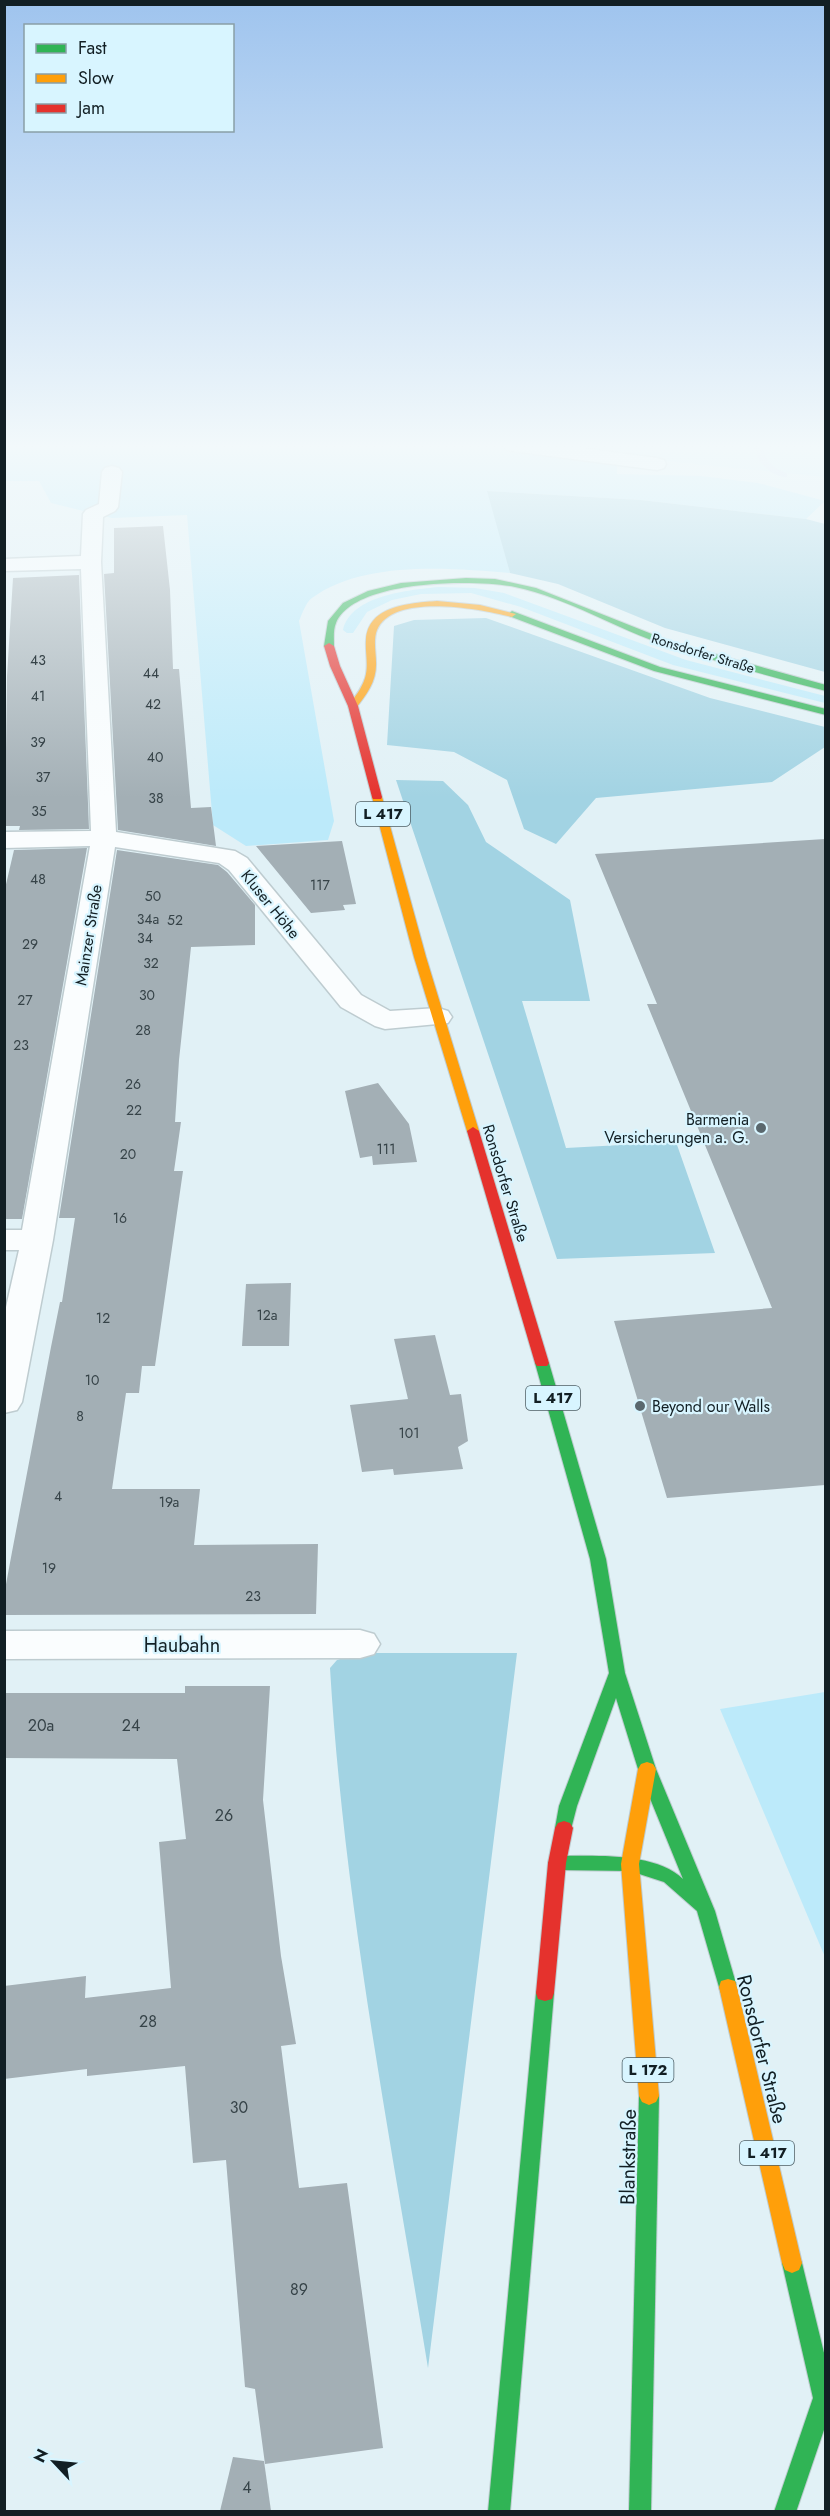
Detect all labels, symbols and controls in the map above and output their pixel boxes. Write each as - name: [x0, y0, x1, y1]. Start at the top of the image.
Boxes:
- legend: [24, 24, 234, 132]
- text: Fast: [78, 35, 107, 61]
- text: Slow: [78, 65, 115, 91]
- text: Jam: [76, 95, 105, 121]
- street label: Ronsdorfer Straße: [649, 628, 757, 678]
- house number: 43: [30, 650, 46, 670]
- house number: 44: [143, 663, 159, 683]
- house number: 41: [31, 686, 45, 706]
- house number: 42: [145, 694, 161, 714]
- house number: 39: [30, 732, 46, 752]
- house number: 40: [147, 747, 163, 767]
- house number: 37: [36, 767, 51, 787]
- house number: 38: [148, 788, 164, 808]
- house number: 35: [31, 801, 47, 821]
- road number: L 417: [356, 802, 410, 826]
- street label: Kluser Höhe: [236, 865, 306, 944]
- house number: 48: [30, 869, 46, 889]
- house number: 117: [310, 875, 331, 895]
- street label: Mainzer Straße: [69, 883, 108, 987]
- house number: 50: [145, 886, 161, 906]
- house number: 34a: [137, 909, 159, 929]
- house number: 52: [167, 910, 183, 930]
- house number: 34: [137, 928, 153, 948]
- house number: 29: [22, 934, 38, 954]
- house number: 32: [143, 953, 159, 973]
- house number: 30: [139, 985, 155, 1005]
- house number: 27: [17, 990, 33, 1010]
- house number: 28: [135, 1020, 151, 1040]
- house number: 23: [13, 1035, 29, 1055]
- house number: 26: [125, 1074, 141, 1094]
- house number: 22: [126, 1100, 142, 1120]
- place label: Barmenia Versicherungen a. G.: [604, 1108, 749, 1149]
- street label: Ronsdorfer Straße: [477, 1121, 534, 1245]
- marker: Barmenia Versicherungen a. G.: [754, 1121, 768, 1135]
- house number: 111: [377, 1139, 395, 1159]
- house number: 20: [120, 1144, 136, 1164]
- house number: 16: [113, 1208, 127, 1228]
- house number: 12a: [257, 1305, 278, 1325]
- house number: 12: [96, 1308, 110, 1328]
- house number: 10: [85, 1370, 99, 1390]
- road number: L 417: [526, 1386, 580, 1410]
- place label: Beyond our Walls: [652, 1395, 770, 1418]
- marker: Beyond our Walls: [633, 1399, 647, 1413]
- house number: 8: [76, 1406, 84, 1426]
- house number: 101: [399, 1423, 420, 1443]
- house number: 4: [54, 1486, 62, 1506]
- house number: 19a: [159, 1492, 179, 1512]
- house number: 19: [42, 1558, 56, 1578]
- house number: 23: [245, 1586, 261, 1606]
- street label: Haubahn: [144, 1631, 220, 1660]
- house number: 20a: [28, 1714, 54, 1737]
- house number: 24: [122, 1714, 140, 1737]
- house number: 26: [215, 1804, 233, 1827]
- street label: Ronsdorfer Straße: [729, 1972, 794, 2127]
- house number: 28: [139, 2010, 157, 2033]
- road number: L 172: [622, 2058, 674, 2082]
- house number: 30: [230, 2096, 248, 2119]
- street label: Blankstraße: [613, 2109, 644, 2205]
- road number: L 417: [740, 2141, 794, 2165]
- house number: 89: [290, 2278, 308, 2301]
- north arrow: [24, 2432, 84, 2492]
- text: N: [28, 2445, 54, 2466]
- house number: 4: [242, 2476, 252, 2499]

